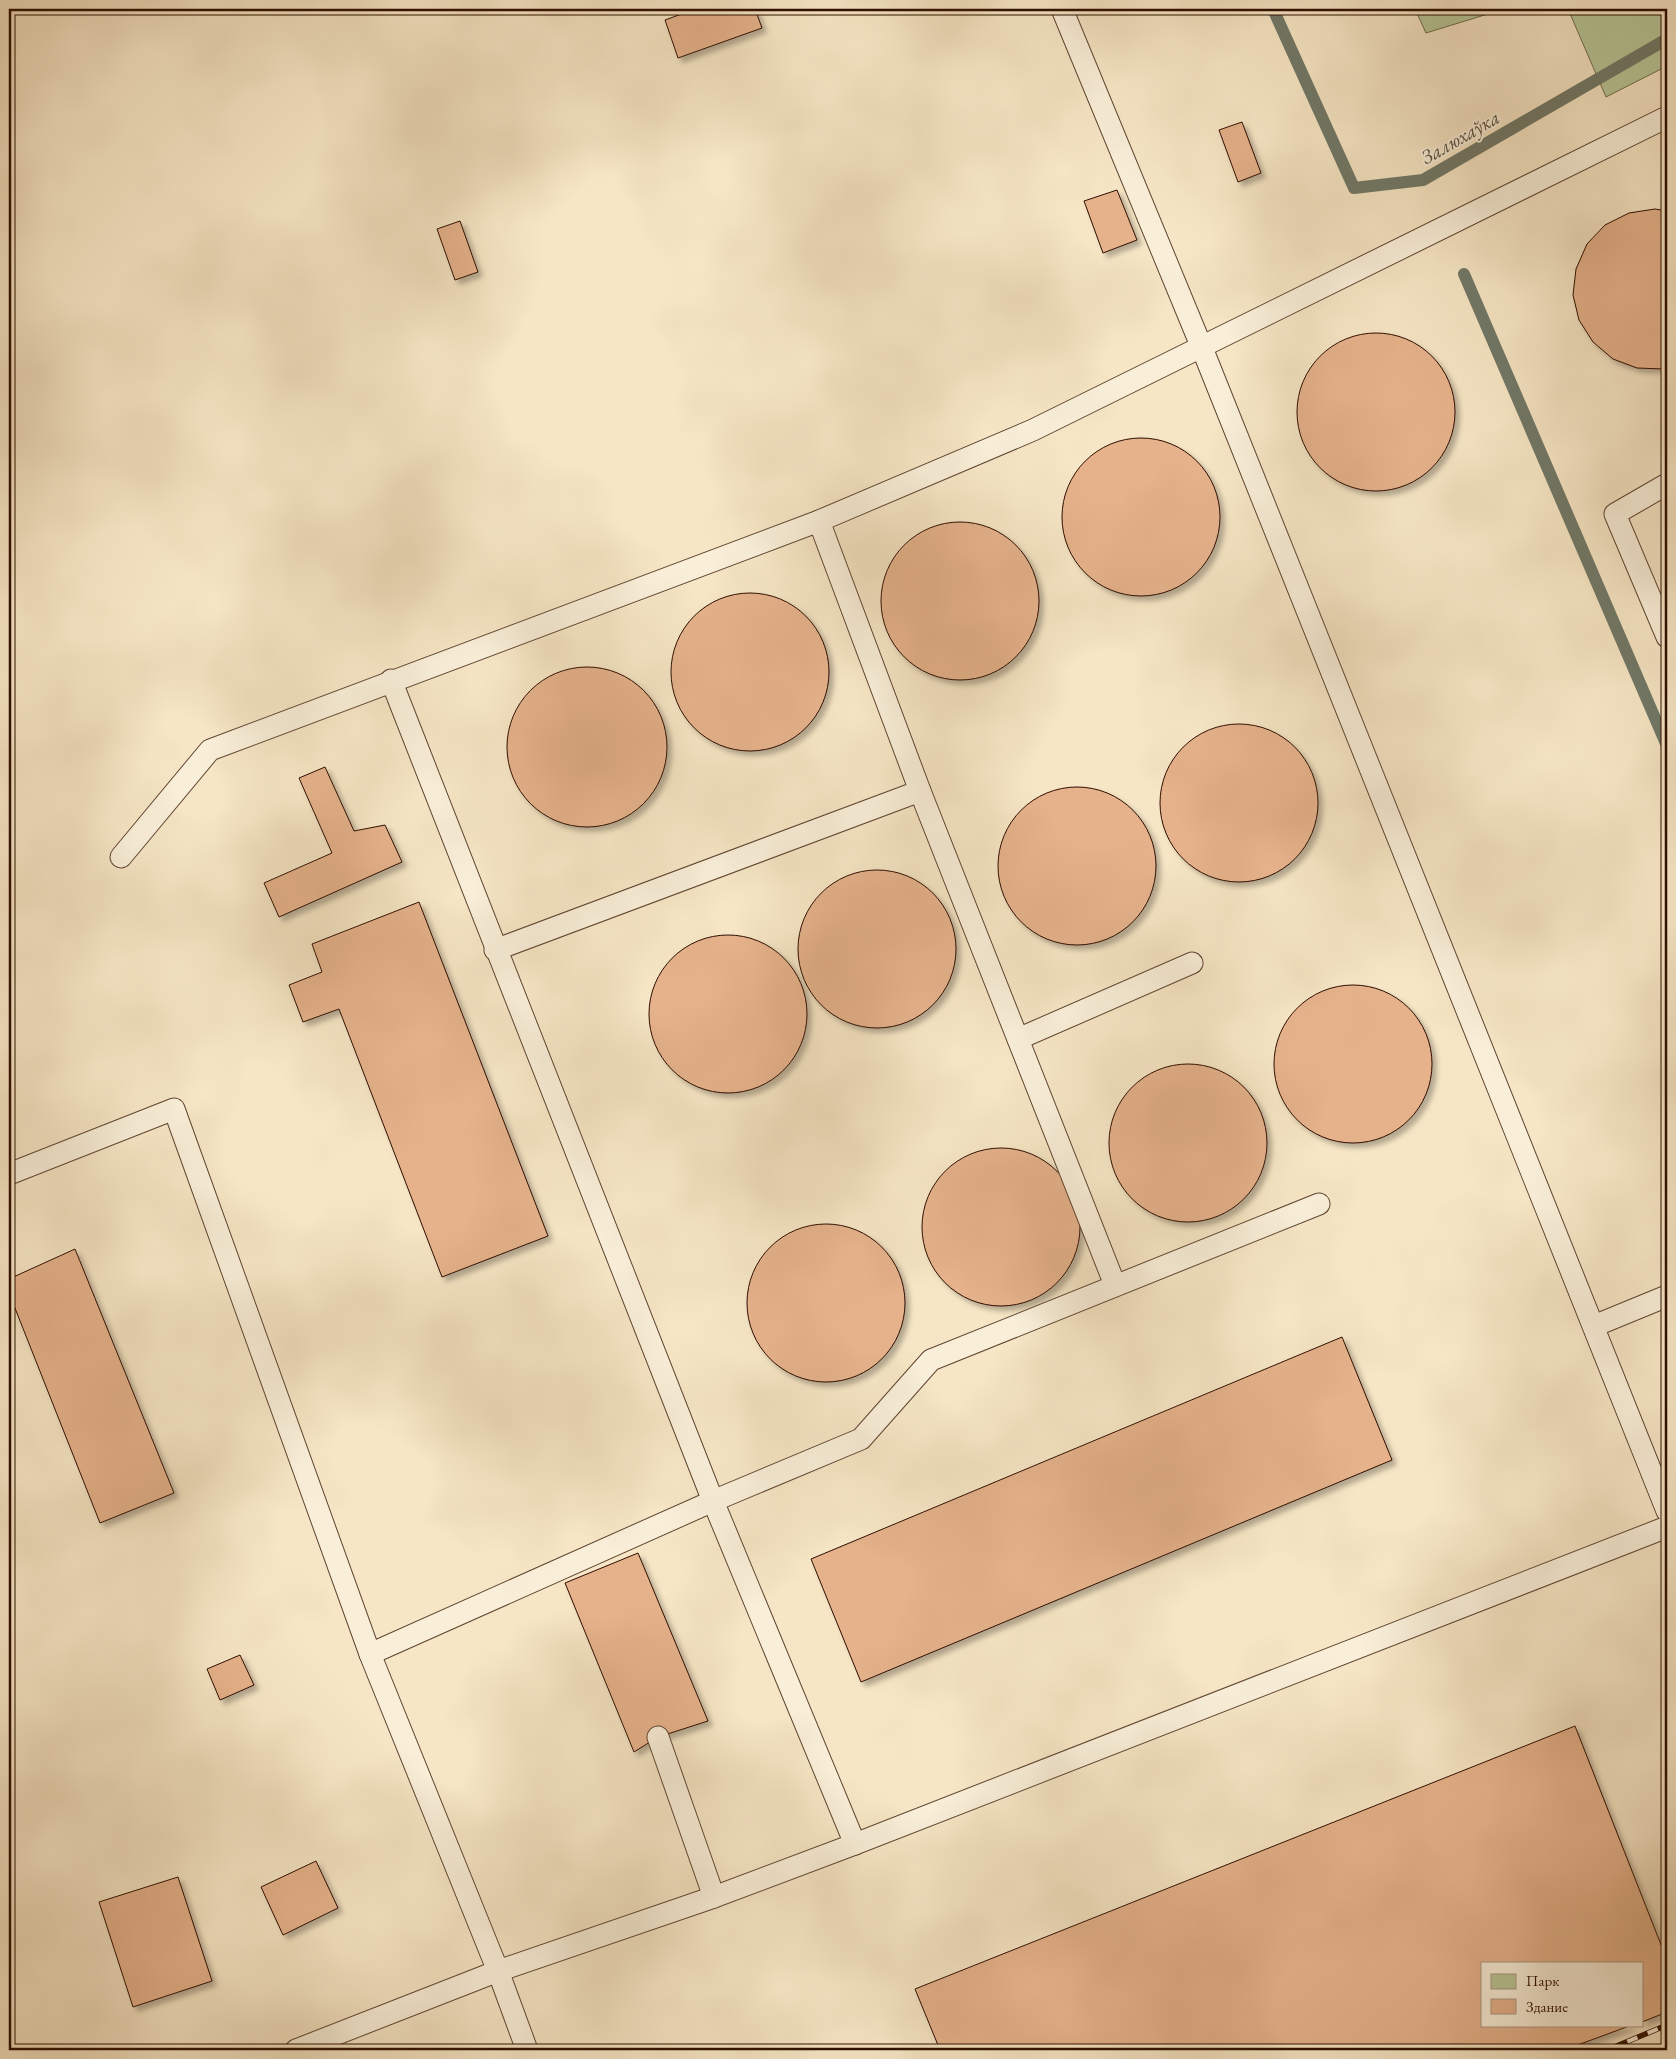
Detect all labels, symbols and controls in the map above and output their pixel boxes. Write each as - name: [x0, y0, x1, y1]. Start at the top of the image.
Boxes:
- water label: Залюхаўка: [1416, 104, 1504, 170]
- legend: [1481, 1962, 1644, 2026]
- text: Парк: [1526, 1971, 1559, 1990]
- text: Здание: [1526, 1997, 1568, 2016]

